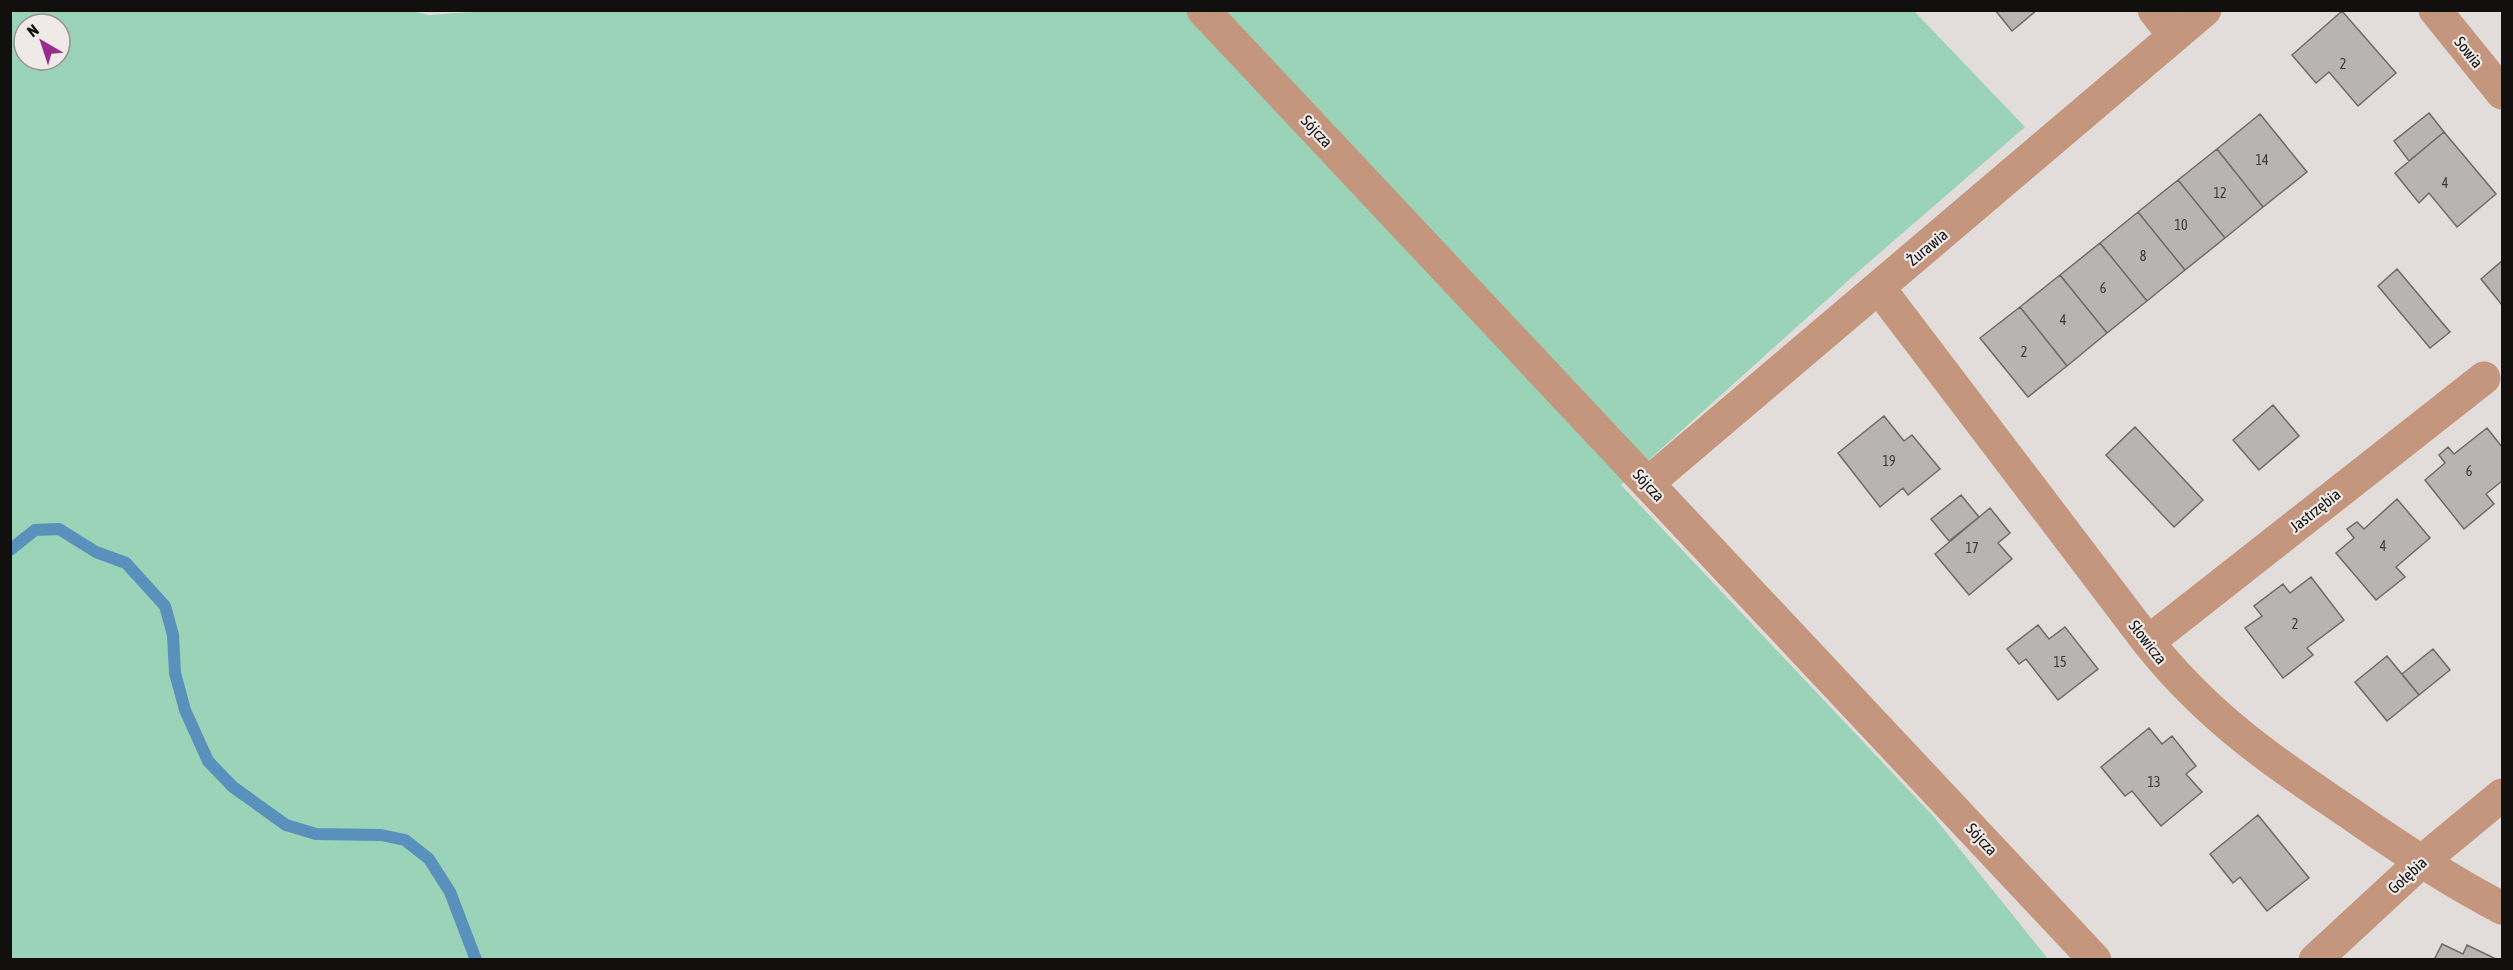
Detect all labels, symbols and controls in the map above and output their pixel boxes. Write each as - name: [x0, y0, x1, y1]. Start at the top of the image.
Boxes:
- north arrow: [12, 12, 72, 72]
- text: N: [23, 20, 42, 40]
- street label: Sowia: [2451, 33, 2487, 71]
- house number: 2: [2340, 56, 2346, 72]
- street label: Sójcza: [1297, 111, 1336, 151]
- house number: 14: [2255, 152, 2269, 168]
- house number: 4: [2442, 175, 2449, 191]
- house number: 12: [2213, 185, 2227, 201]
- house number: 10: [2174, 217, 2188, 233]
- street label: Żurawia: [1903, 225, 1951, 269]
- house number: 8: [2140, 248, 2147, 264]
- house number: 6: [2100, 280, 2107, 296]
- house number: 4: [2060, 312, 2067, 328]
- house number: 2: [2021, 344, 2027, 360]
- house number: 19: [1882, 453, 1896, 469]
- house number: 6: [2466, 463, 2473, 479]
- street label: Sójcza: [1629, 465, 1668, 505]
- street label: Jastrzębia: [2286, 485, 2344, 536]
- house number: 4: [2380, 538, 2387, 554]
- house number: 17: [1965, 540, 1979, 556]
- house number: 2: [2292, 616, 2298, 632]
- street label: Słowicza: [2125, 617, 2171, 667]
- house number: 15: [2053, 654, 2067, 670]
- house number: 13: [2147, 774, 2161, 790]
- street label: Sójcza: [1962, 819, 2001, 859]
- street label: Gołębia: [2384, 853, 2431, 898]

